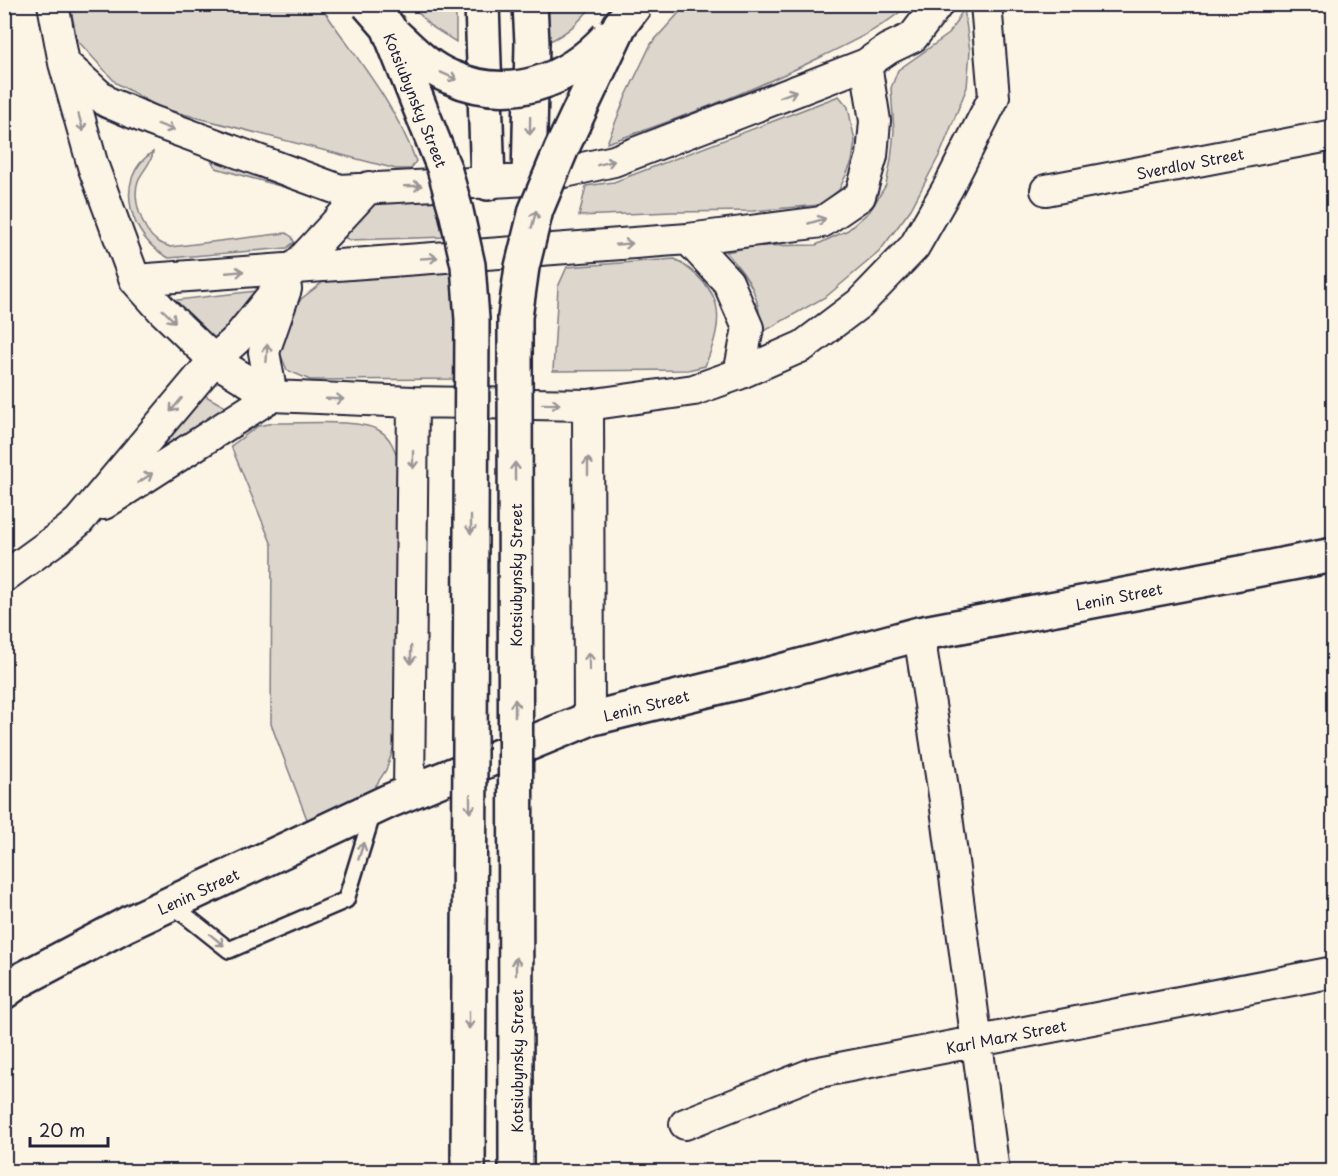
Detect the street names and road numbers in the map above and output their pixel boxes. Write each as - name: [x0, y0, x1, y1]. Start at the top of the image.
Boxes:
- street label: Kotsiubynsky Street: [378, 29, 454, 171]
- street label: Sverdlov Street: [1134, 141, 1246, 185]
- street label: Kotsiubynsky Street: [504, 503, 527, 647]
- street label: Lenin Street: [1074, 576, 1164, 616]
- street label: Lenin Street: [601, 683, 691, 727]
- street label: Lenin Street: [153, 862, 243, 920]
- street label: Kotsiubynsky Street: [505, 989, 528, 1133]
- street label: Karl Marx Street: [944, 1013, 1068, 1059]

